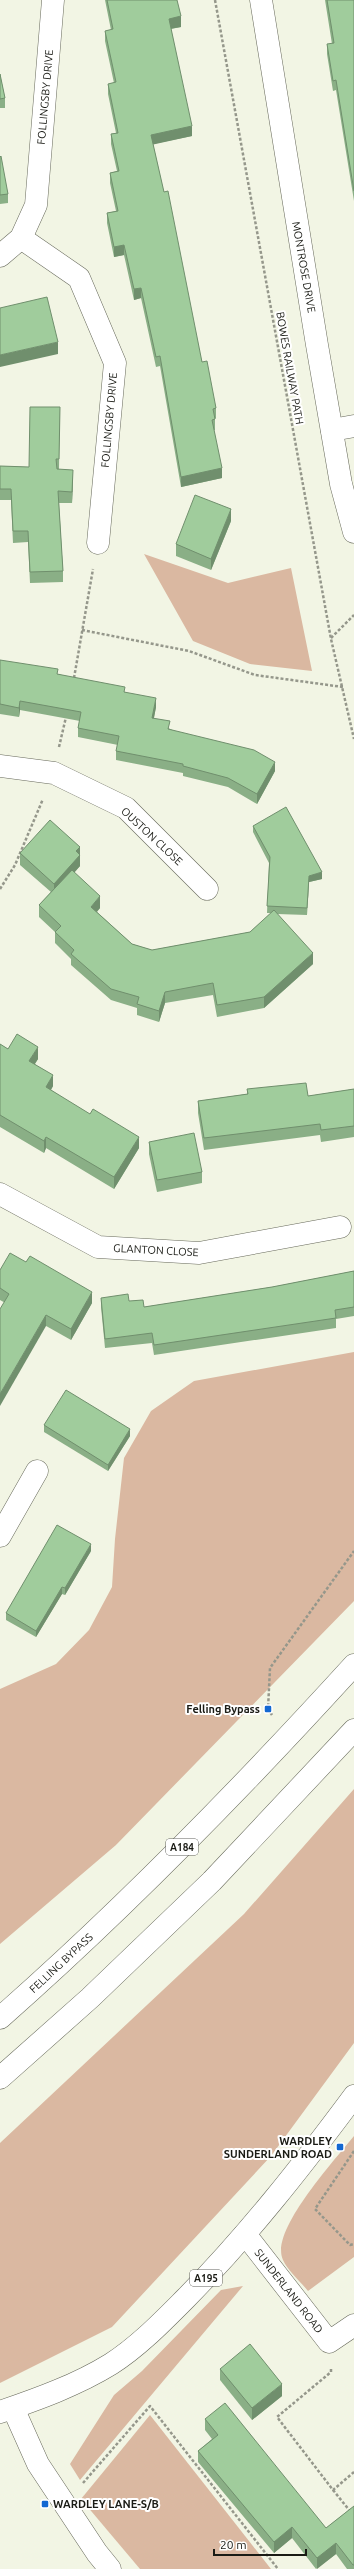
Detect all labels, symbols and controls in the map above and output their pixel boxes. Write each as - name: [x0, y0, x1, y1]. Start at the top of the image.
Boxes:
- street label: FOLLINGSBY DRIVE: [35, 49, 55, 145]
- street label: MONTROSE DRIVE: [290, 220, 318, 314]
- street label: BOWES RAILWAY PATH: [274, 311, 306, 425]
- street label: FOLLINGSBY DRIVE: [99, 372, 119, 468]
- street label: OUSTON CLOSE: [119, 805, 185, 867]
- street label: GLANTON CLOSE: [113, 1242, 199, 1258]
- place label: Felling Bypass: [186, 1703, 260, 1715]
- marker: Felling Bypass: [263, 1704, 273, 1714]
- road number: A184: [166, 1839, 198, 1855]
- street label: FELLING BYPASS: [27, 1931, 95, 1995]
- place label: WARDLEY SUNDERLAND ROAD: [224, 2135, 332, 2160]
- marker: WARDLEY SUNDERLAND ROAD: [335, 2142, 345, 2152]
- street label: SUNDERLAND ROAD: [252, 2247, 326, 2336]
- road number: A195: [190, 2270, 222, 2286]
- place label: WARDLEY LANE-S/B: [53, 2498, 159, 2510]
- marker: WARDLEY LANE-S/B: [40, 2499, 50, 2509]
- scale bar: [214, 2531, 306, 2557]
- text: 20 m: [220, 2538, 247, 2551]

